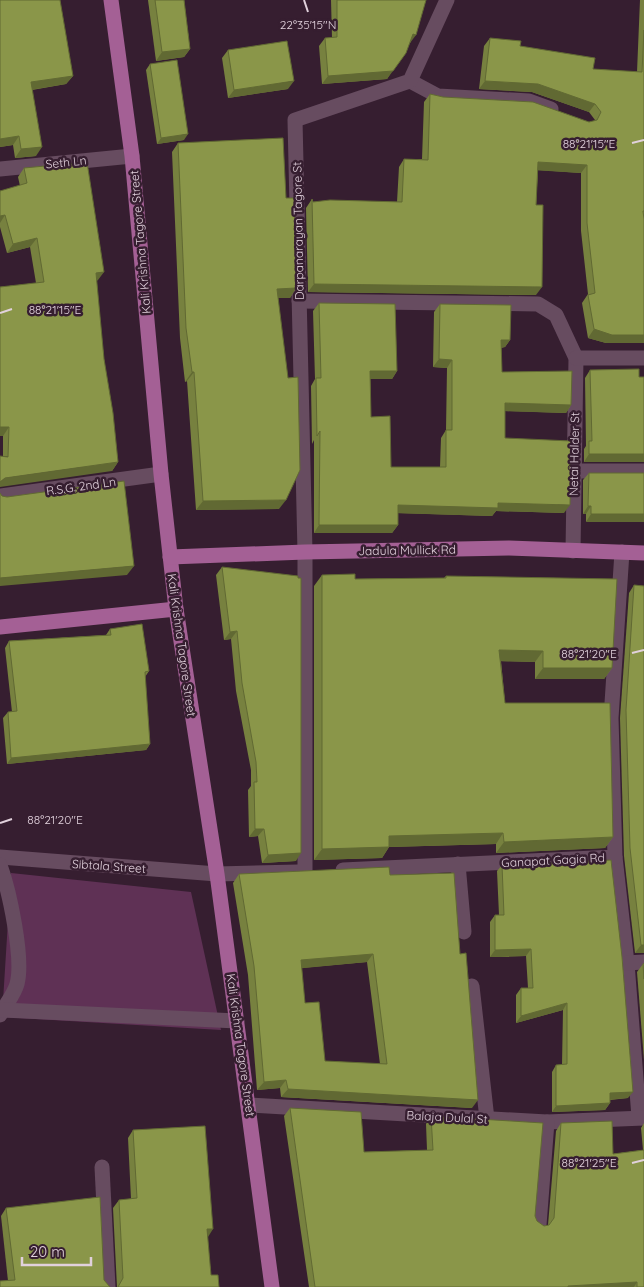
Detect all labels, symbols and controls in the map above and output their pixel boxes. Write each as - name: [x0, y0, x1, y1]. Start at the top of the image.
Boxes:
- text: 22°35'15"N: [280, 17, 336, 32]
- text: 88°21'15"E: [563, 136, 616, 151]
- street label: Seth Ln: [45, 152, 87, 172]
- street label: Darpanarayan Tagore St: [289, 162, 307, 300]
- street label: Kali Krishna Tagore Street: [126, 170, 154, 314]
- text: 88°21'15"E: [29, 302, 82, 317]
- street label: Netai Halder St: [566, 412, 582, 496]
- street label: R.S.G. 2nd Ln: [45, 474, 117, 498]
- street label: Jadula Mullick Rd: [358, 542, 456, 558]
- street label: Kali Krishna Tagore Street: [165, 573, 199, 717]
- text: 88°21'20"E: [561, 646, 617, 661]
- text: 88°21'20"E: [27, 812, 83, 827]
- street label: Ganapat Gagia Rd: [501, 850, 605, 870]
- street label: Sibtala Street: [72, 856, 146, 876]
- street label: Kali Krishna Tagore Street: [224, 973, 258, 1117]
- street label: Balaja Dulal St: [406, 1107, 488, 1127]
- text: 88°21'25"E: [562, 1155, 617, 1170]
- scale bar: [22, 1234, 91, 1266]
- text: 20 m: [30, 1242, 65, 1261]

